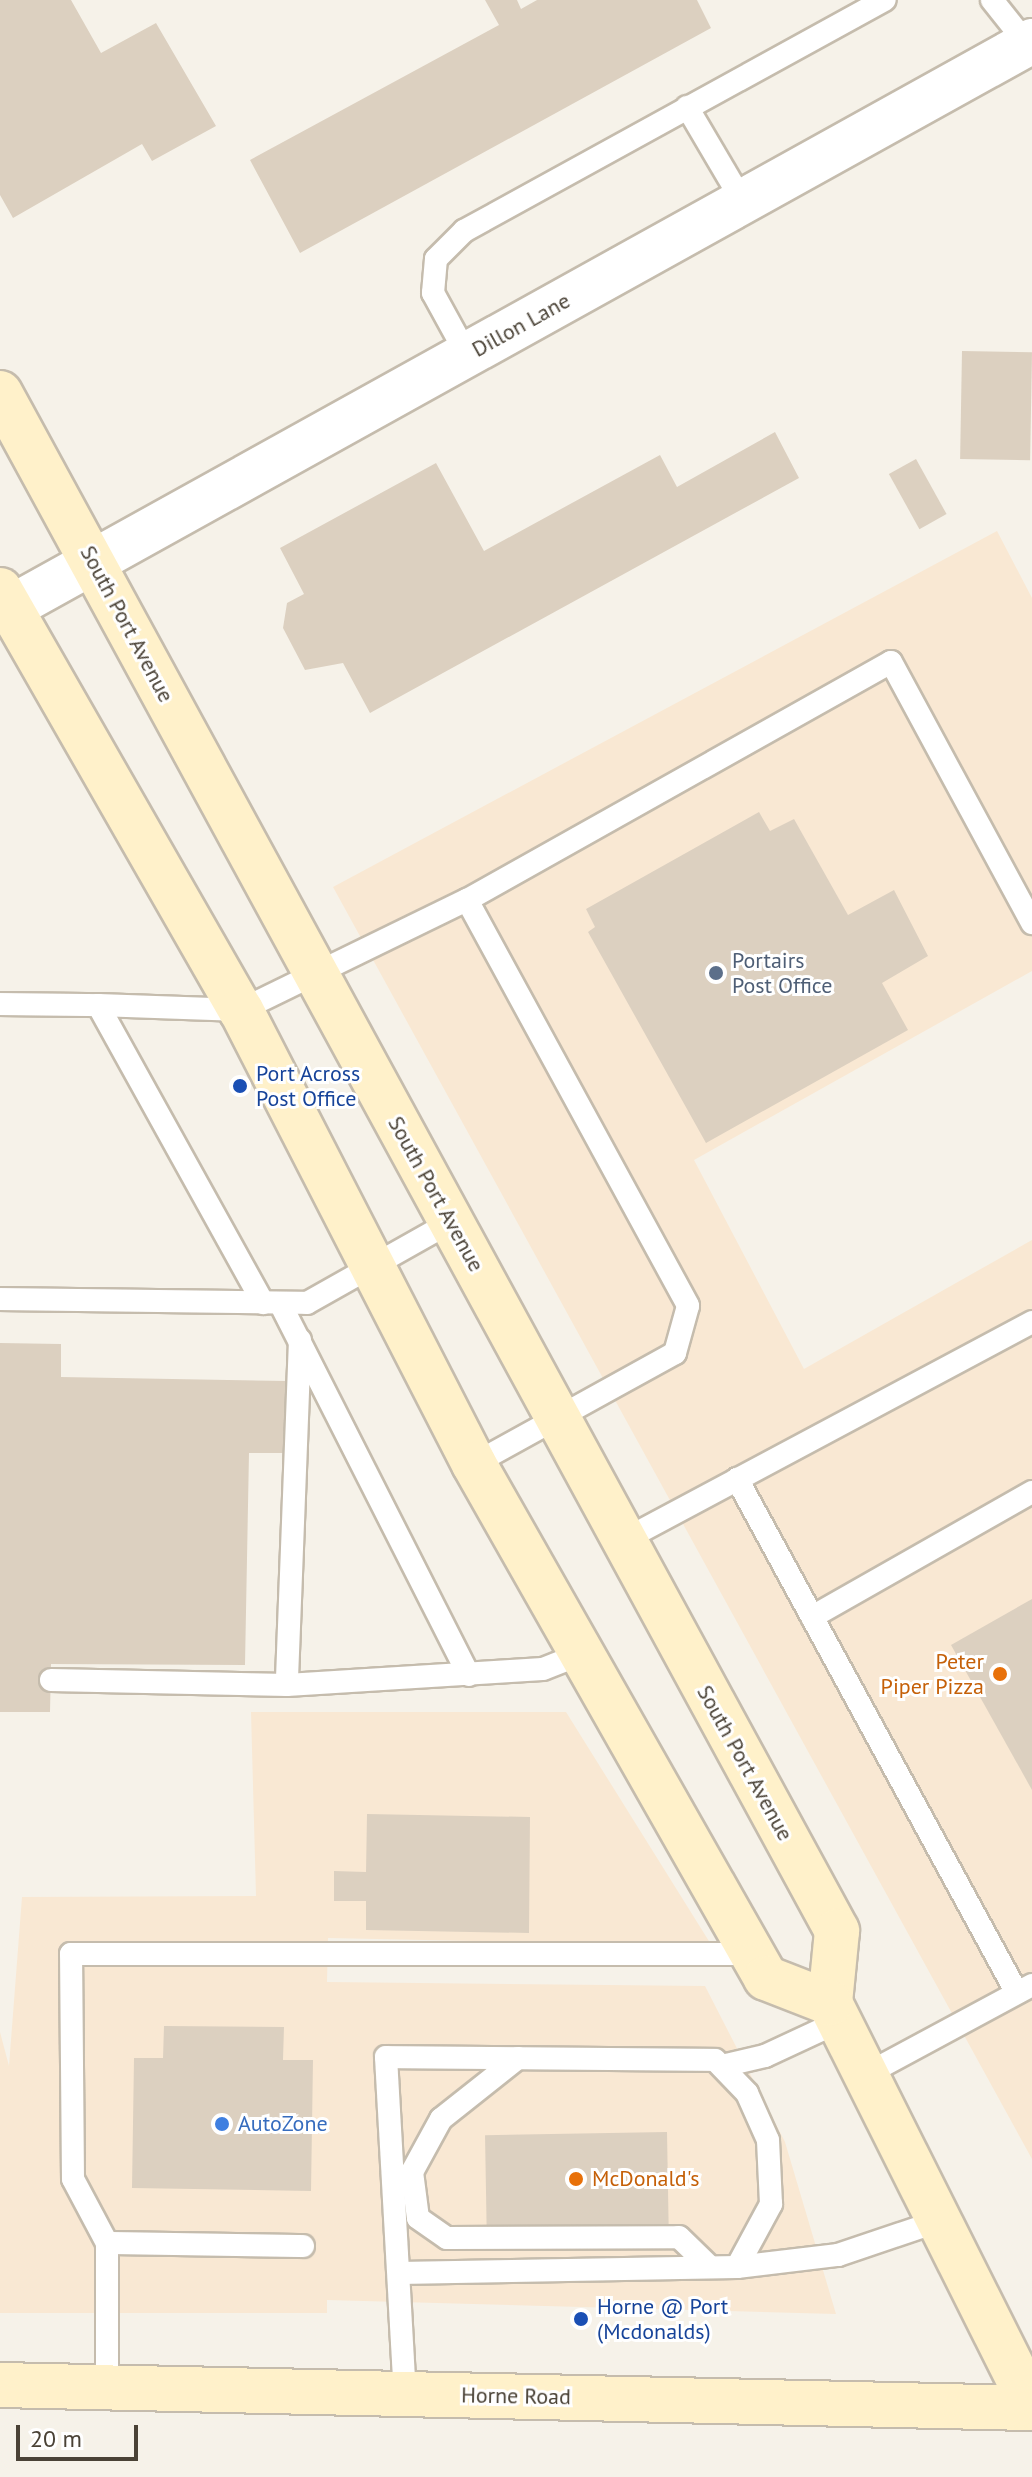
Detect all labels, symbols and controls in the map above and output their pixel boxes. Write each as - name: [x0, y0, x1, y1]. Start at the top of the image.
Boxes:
- street label: Dillon Lane: [467, 287, 575, 363]
- street label: South Port Avenue: [74, 541, 180, 707]
- place label: Portairs Post Office: [732, 947, 832, 998]
- marker: Portairs Post Office: [707, 964, 725, 982]
- place label: Port Across Post Office: [256, 1060, 361, 1112]
- marker: Port Across Post Office: [231, 1077, 249, 1095]
- street label: South Port Avenue: [382, 1111, 490, 1277]
- place label: Peter Piper Pizza: [881, 1648, 984, 1700]
- marker: Peter Piper Pizza: [991, 1665, 1009, 1683]
- street label: South Port Avenue: [691, 1680, 799, 1846]
- place label: AutoZone: [238, 2111, 328, 2137]
- marker: AutoZone: [213, 2115, 231, 2133]
- place label: McDonald's: [592, 2166, 699, 2192]
- marker: McDonald's: [567, 2170, 585, 2188]
- place label: Horne @ Port (Mcdonalds): [597, 2293, 728, 2344]
- marker: Horne @ Port (Mcdonalds): [572, 2310, 590, 2328]
- street label: Horne Road: [461, 2382, 571, 2410]
- scale bar: [20, 2409, 142, 2459]
- text: 20 m: [30, 2423, 82, 2454]

